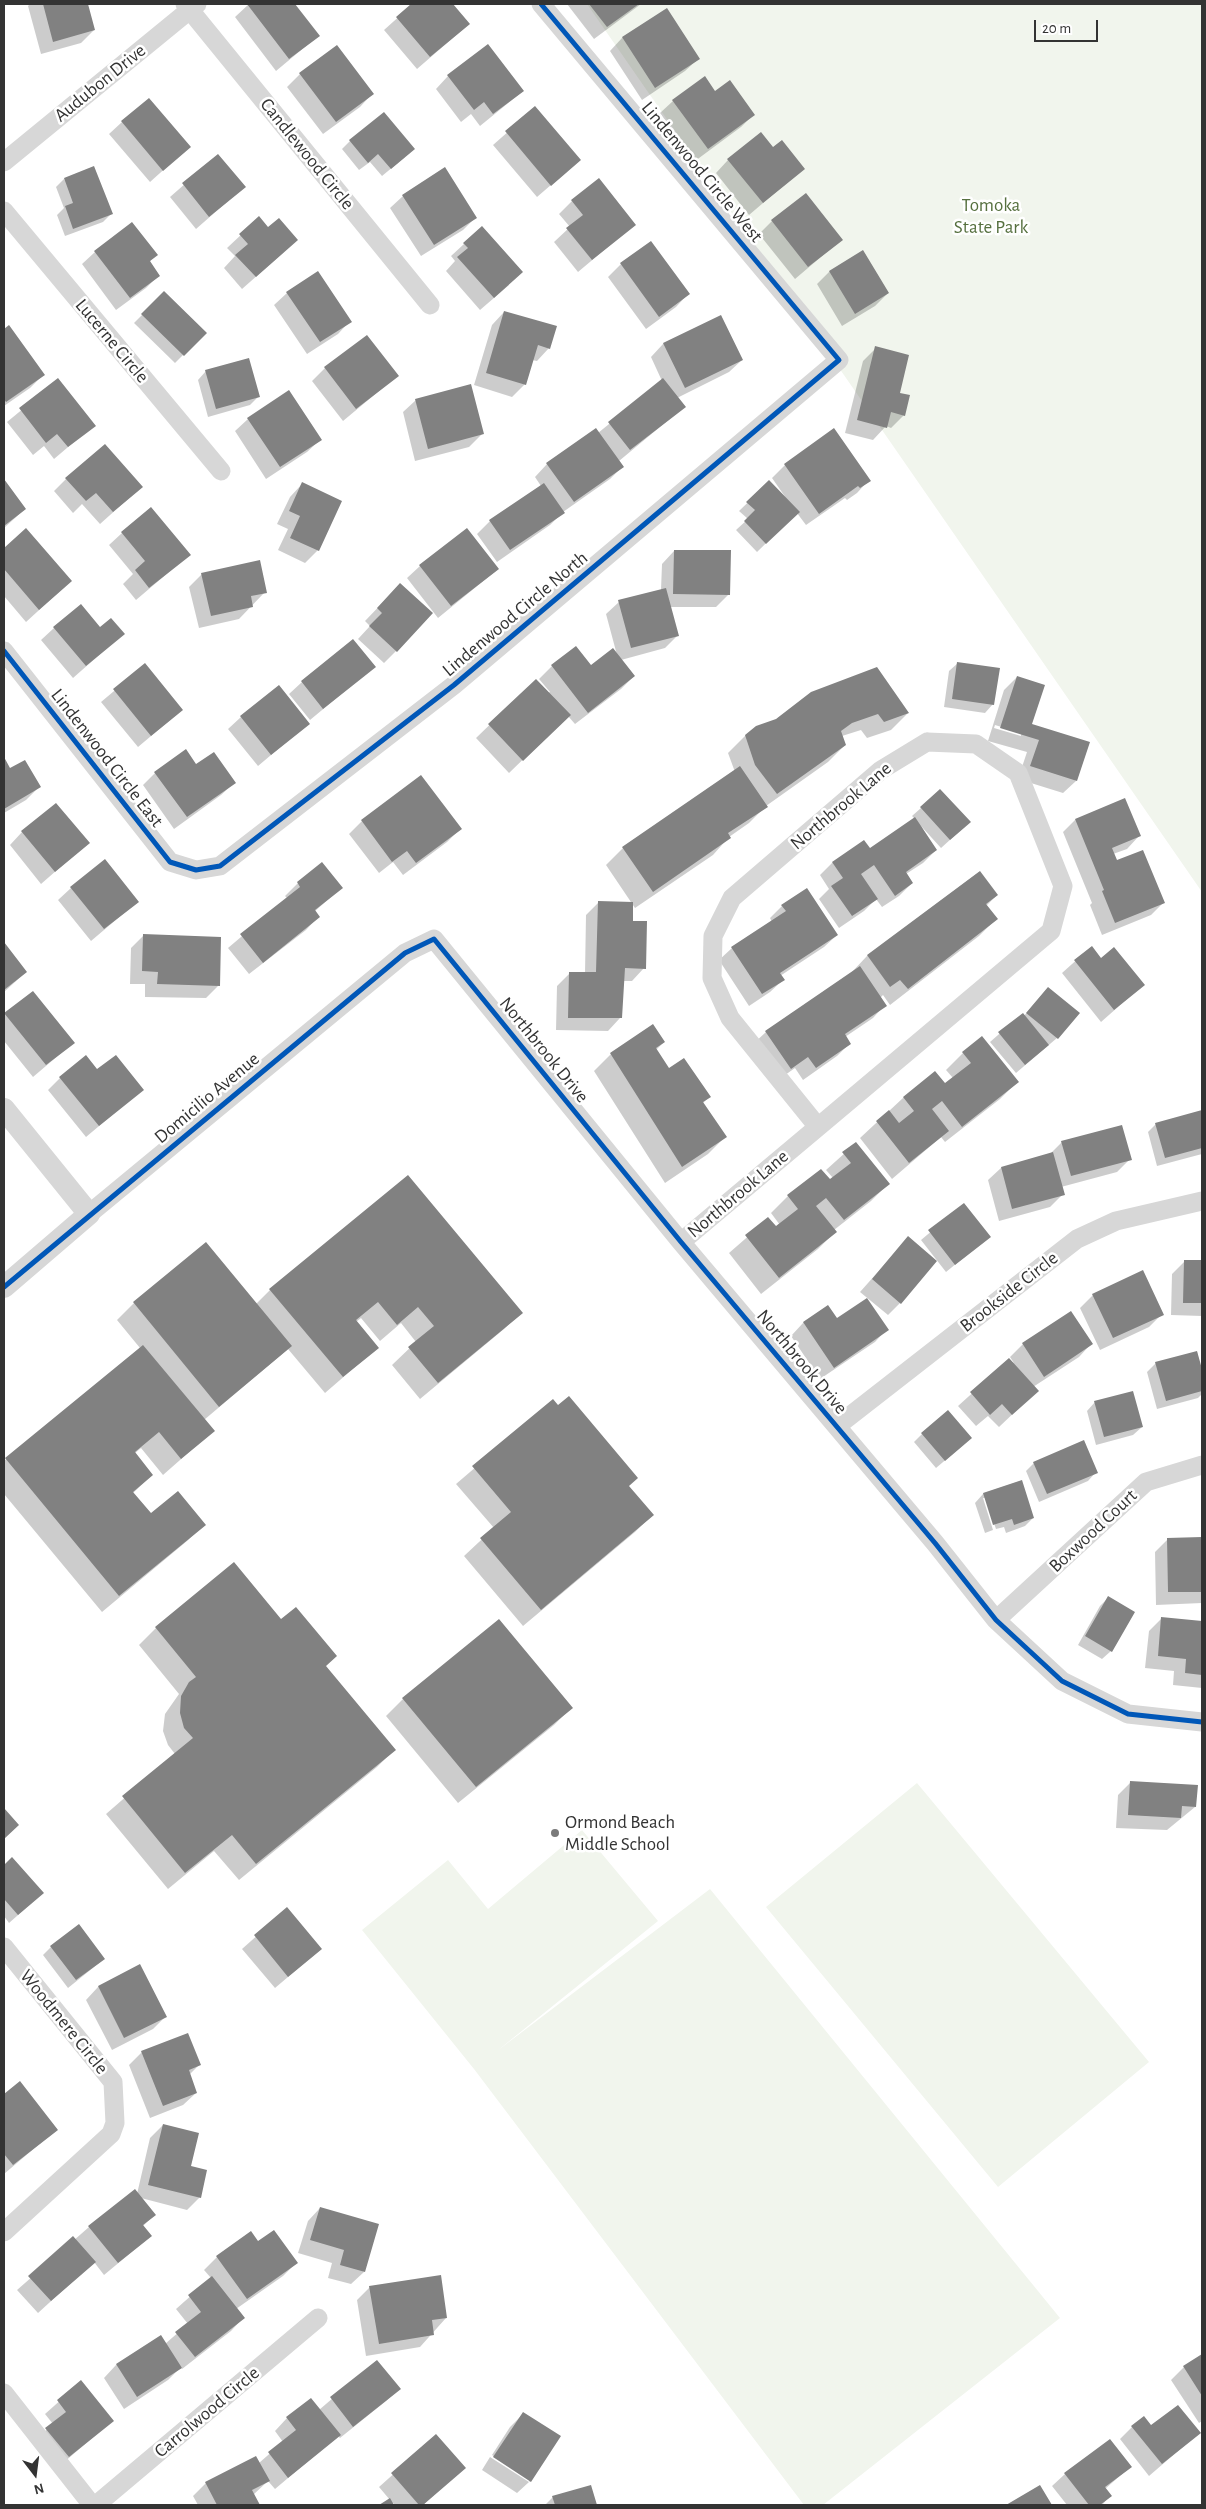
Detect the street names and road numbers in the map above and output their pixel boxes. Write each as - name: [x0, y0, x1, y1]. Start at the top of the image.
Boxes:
- street label: Audubon Drive: [50, 39, 150, 127]
- street label: Candlewood Circle: [255, 94, 359, 214]
- street label: Lindenwood Circle West: [636, 97, 768, 247]
- street label: Lucerne Circle: [70, 294, 154, 388]
- street label: Lindenwood Circle North: [438, 547, 592, 681]
- street label: Lindenwood Circle East: [46, 684, 168, 832]
- street label: Northbrook Lane: [786, 757, 896, 855]
- street label: Northbrook Drive: [494, 993, 594, 1107]
- street label: Domicilio Avenue: [150, 1047, 264, 1149]
- street label: Northbrook Lane: [683, 1145, 793, 1243]
- street label: Brookside Circle: [955, 1247, 1063, 1337]
- street label: Northbrook Drive: [752, 1305, 852, 1419]
- street label: Boxwood Court: [1044, 1484, 1142, 1578]
- street label: Woodmere Circle: [15, 1965, 113, 2079]
- street label: Carrolwood Circle: [150, 2361, 264, 2463]

